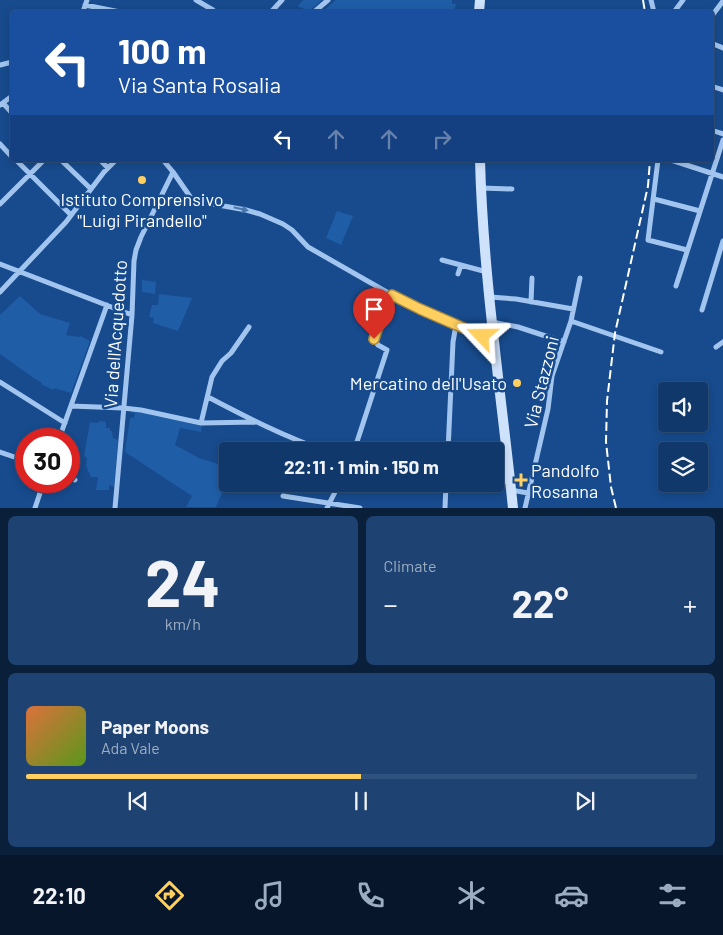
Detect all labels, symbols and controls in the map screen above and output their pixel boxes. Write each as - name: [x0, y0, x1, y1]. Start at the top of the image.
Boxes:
- text: 100 m: [118, 29, 207, 71]
- icon: left: [35, 30, 100, 95]
- text: Via Santa Rosalia: [118, 71, 281, 97]
- icon: left: [269, 125, 297, 153]
- icon: ahead: [322, 125, 350, 153]
- icon: ahead: [375, 125, 403, 153]
- icon: right: [428, 125, 456, 153]
- marker: Istituto Comprensivo "Luigi Pirandello": [136, 174, 148, 186]
- place label: Istituto Comprensivo "Luigi Pirandello": [61, 188, 223, 231]
- one-way arrow: [234, 205, 249, 213]
- street label: Via dell'Acquedotto: [99, 259, 131, 409]
- pin: [353, 288, 395, 339]
- icon: arrive: [360, 295, 388, 323]
- position arrow: [455, 309, 507, 361]
- street label: Via Stazzoni: [519, 334, 563, 430]
- place label: Mercatino dell'Usato: [350, 372, 507, 394]
- marker: Mercatino dell'Usato: [511, 377, 523, 389]
- map controls: [658, 382, 708, 492]
- button: sound: [658, 382, 708, 432]
- speed limit sign: 30: [15, 428, 80, 493]
- button: layers: [658, 442, 708, 492]
- text: 22:11 · 1 min · 150 m: [284, 455, 439, 478]
- place label: Pandolfo Rosanna: [531, 459, 600, 502]
- marker: Pandolfo Rosanna: [515, 474, 527, 486]
- text: 24: [145, 542, 221, 620]
- text: Climate: [384, 556, 436, 575]
- text: 22°: [512, 580, 569, 626]
- text: −: [384, 587, 398, 621]
- text: +: [683, 587, 697, 621]
- text: km/h: [165, 614, 201, 633]
- text: Paper Moons: [101, 715, 209, 738]
- text: Ada Vale: [101, 738, 160, 757]
- icon: previous: [124, 787, 152, 815]
- icon: pause: [347, 787, 375, 815]
- icon: next: [571, 787, 599, 815]
- icon: directions: [152, 878, 187, 913]
- icon: music: [252, 878, 287, 913]
- icon: phone: [353, 878, 388, 913]
- icon: climate: [454, 878, 489, 913]
- icon: car: [554, 878, 589, 913]
- icon: filters: [655, 878, 690, 913]
- text: 22:10: [33, 882, 86, 908]

